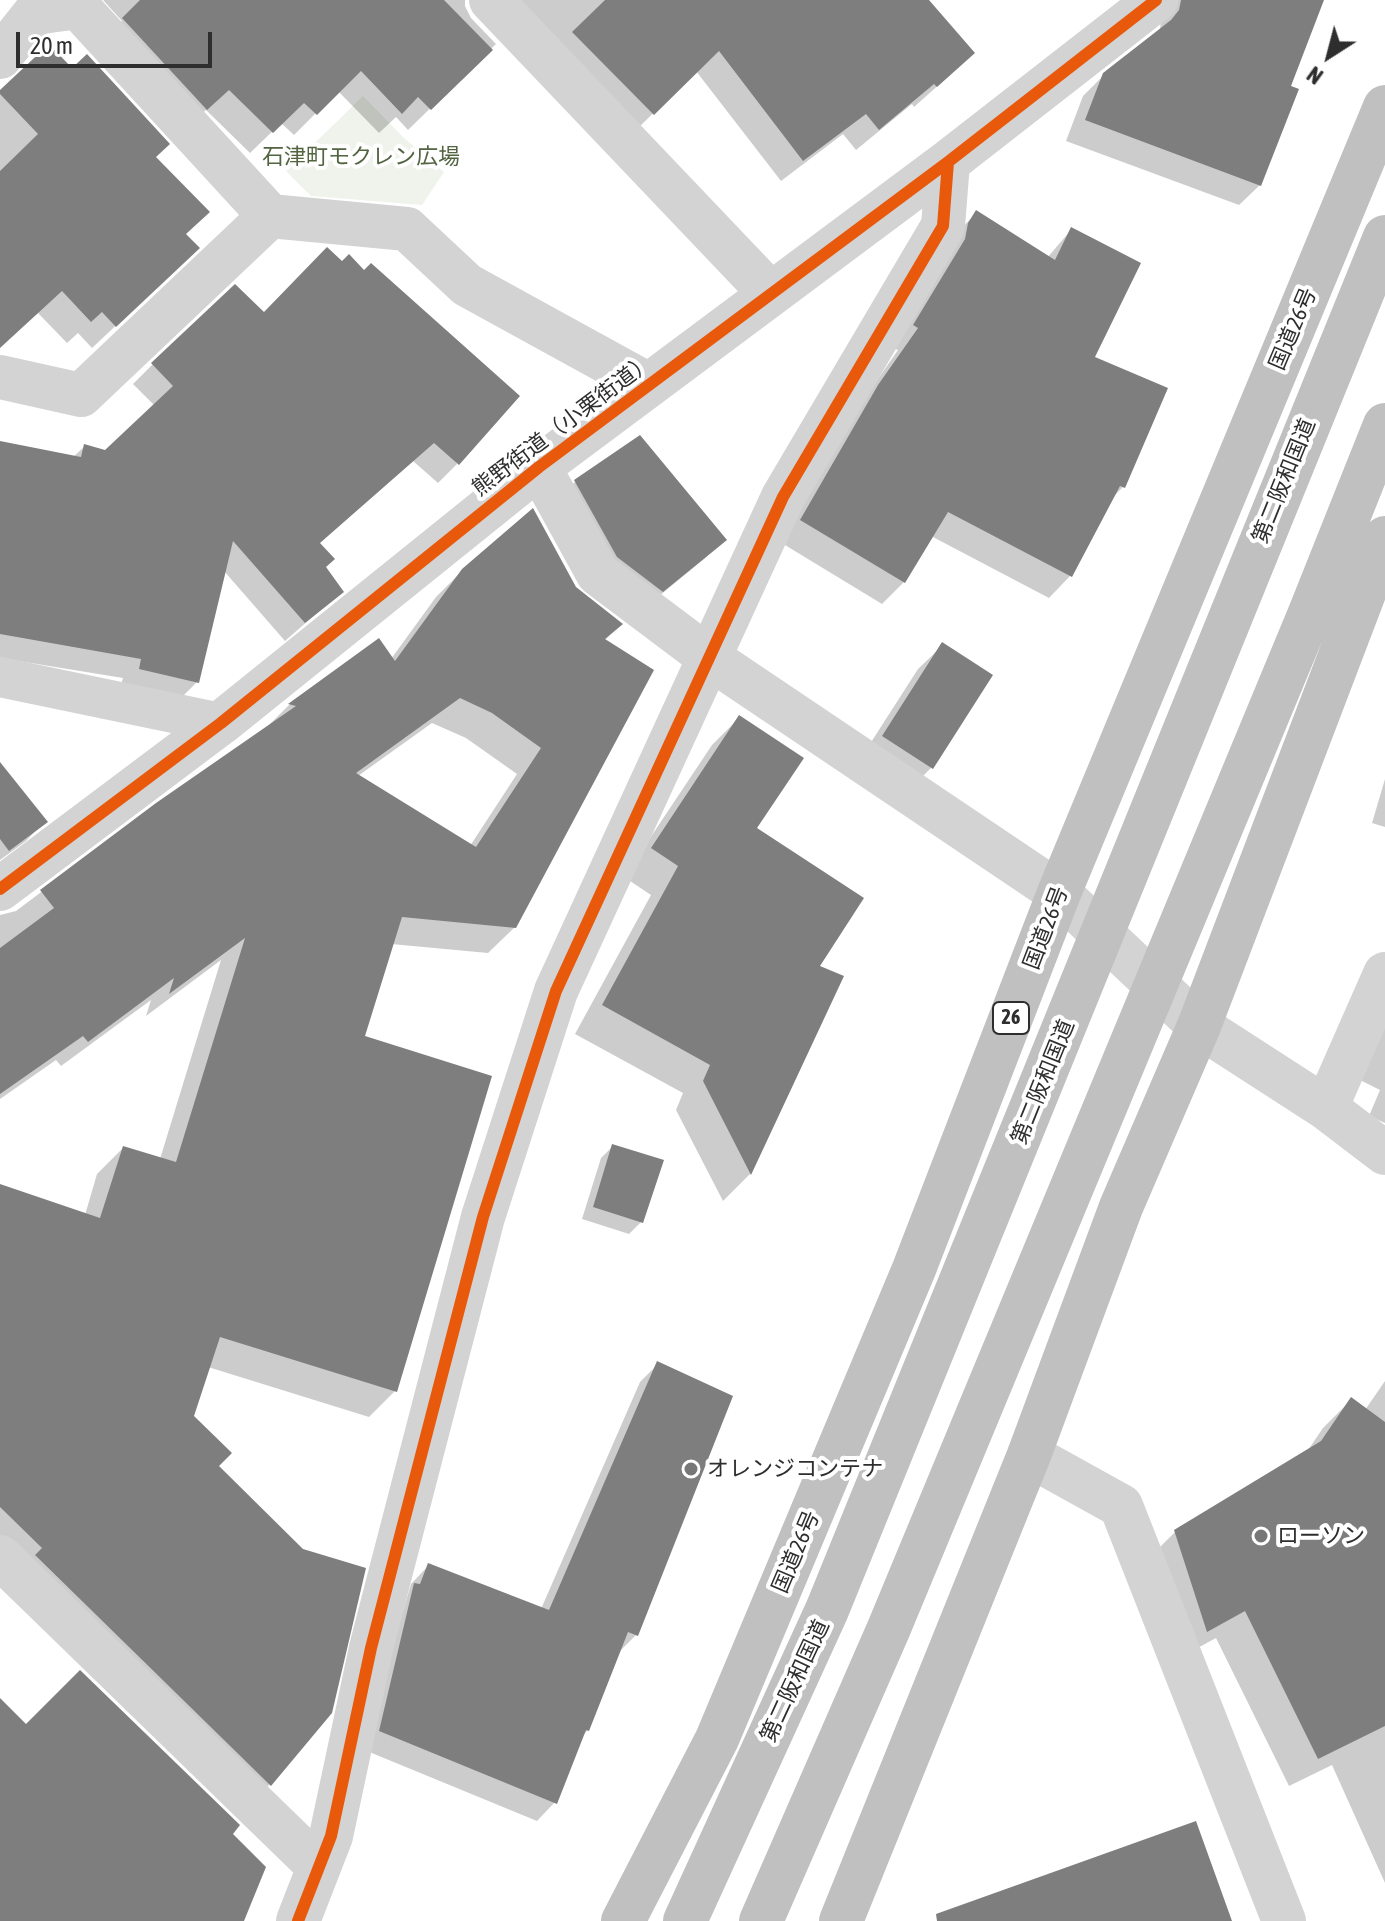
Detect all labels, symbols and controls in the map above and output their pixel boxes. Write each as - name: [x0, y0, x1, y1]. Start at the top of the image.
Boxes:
- scale bar: [20, 16, 216, 66]
- north arrow: [1289, 16, 1369, 96]
- text: 20 m: [30, 32, 73, 59]
- text: N: [1302, 61, 1328, 90]
- park label: 石津町モクレン広場: [262, 144, 460, 170]
- street label: 国道26号: [1264, 284, 1322, 374]
- street label: 熊野街道（小栗街道）: [467, 348, 659, 502]
- street label: 第二阪和国道: [1247, 415, 1321, 547]
- street label: 国道26号: [1018, 883, 1074, 973]
- road number: 26: [993, 1002, 1029, 1034]
- street label: 第二阪和国道: [1006, 1016, 1080, 1148]
- place label: オレンジコンテナ: [707, 1456, 883, 1482]
- marker: オレンジコンテナ: [682, 1460, 700, 1478]
- street label: 国道26号: [767, 1507, 825, 1597]
- place label: ローソン: [1277, 1523, 1365, 1549]
- marker: ローソン: [1252, 1527, 1270, 1545]
- street label: 第二阪和国道: [755, 1616, 835, 1746]

